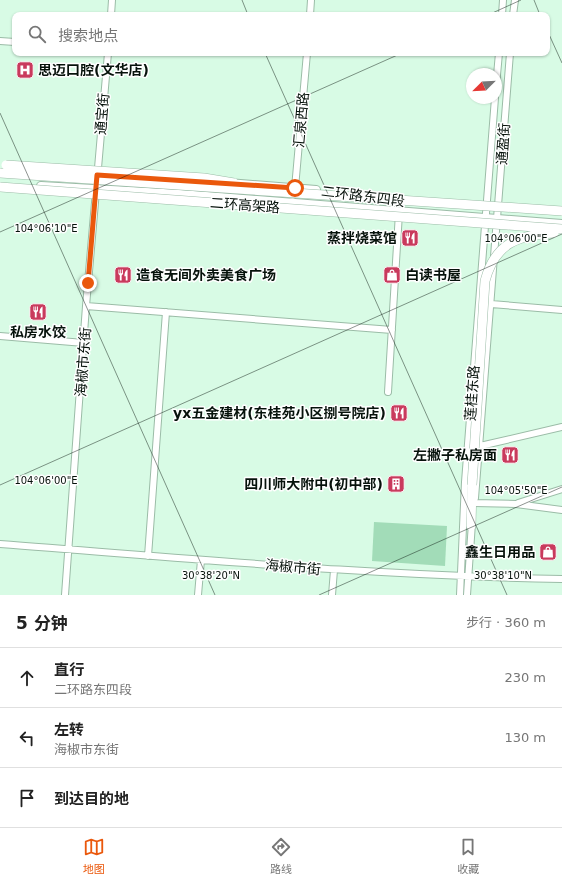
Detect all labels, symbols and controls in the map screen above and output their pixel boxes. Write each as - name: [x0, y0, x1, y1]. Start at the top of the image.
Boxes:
- search box: [12, 12, 550, 56]
- icon: search: [26, 23, 48, 45]
- text: 搜索地点: [58, 27, 118, 45]
- hospital icon: 思迈口腔(文华店): [15, 60, 35, 80]
- place label: 思迈口腔(文华店): [38, 62, 149, 78]
- north arrow: [466, 68, 502, 104]
- street label: 汇泉西路: [291, 91, 311, 149]
- street label: 通宝街: [92, 92, 112, 136]
- street label: 通盈街: [494, 122, 512, 166]
- route start: [286, 179, 304, 197]
- street label: 二环路东四段: [320, 183, 406, 209]
- street label: 二环高架路: [210, 195, 280, 215]
- text: 104°06'10"E: [14, 223, 78, 234]
- restaurant icon: 蒸拌烧菜馆: [400, 228, 420, 248]
- place label: 蒸拌烧菜馆: [327, 230, 397, 246]
- text: 104°06'00"E: [484, 233, 548, 244]
- restaurant icon: 造食无间外卖美食广场: [113, 265, 133, 285]
- shop icon: 白读书屋: [382, 265, 402, 285]
- place label: 造食无间外卖美食广场: [136, 267, 276, 283]
- place label: 白读书屋: [405, 267, 461, 283]
- route end: [79, 274, 97, 292]
- restaurant icon: 私房水饺: [28, 302, 48, 322]
- place label: 私房水饺: [10, 324, 66, 340]
- street label: 海椒市东街: [73, 327, 93, 397]
- street label: 莲桂东路: [462, 365, 482, 421]
- restaurant icon: yx五金建材(东桂苑小区捌号院店): [389, 403, 409, 423]
- place label: yx五金建材(东桂苑小区捌号院店): [173, 405, 386, 421]
- restaurant icon: 左撇子私房面: [500, 445, 520, 465]
- place label: 左撇子私房面: [413, 447, 497, 463]
- building icon: 四川师大附中(初中部): [386, 474, 406, 494]
- text: 104°06'00"E: [14, 475, 78, 486]
- place label: 四川师大附中(初中部): [244, 476, 383, 492]
- text: 104°05'50"E: [484, 485, 548, 496]
- shop icon: 鑫生日用品: [538, 542, 558, 562]
- place label: 鑫生日用品: [465, 544, 535, 560]
- street label: 海椒市街: [264, 557, 322, 577]
- text: 30°38'20"N: [182, 570, 240, 581]
- text: 30°38'10"N: [474, 570, 532, 581]
- text: 5 分钟: [16, 613, 68, 633]
- text: 步行 · 360 m: [466, 615, 546, 630]
- text: 直行: [54, 661, 84, 679]
- icon: ahead: [16, 667, 38, 689]
- text: 230 m: [504, 670, 546, 685]
- text: 二环路东四段: [54, 682, 132, 697]
- text: 左转: [54, 721, 84, 739]
- icon: left: [16, 727, 38, 749]
- text: 130 m: [504, 730, 546, 745]
- text: 海椒市东街: [54, 742, 119, 757]
- icon: arrive: [16, 787, 38, 809]
- text: 到达目的地: [54, 790, 129, 808]
- tab: 地图: [83, 836, 105, 876]
- tab: 路线: [270, 836, 292, 876]
- tab: 收藏: [457, 836, 479, 876]

